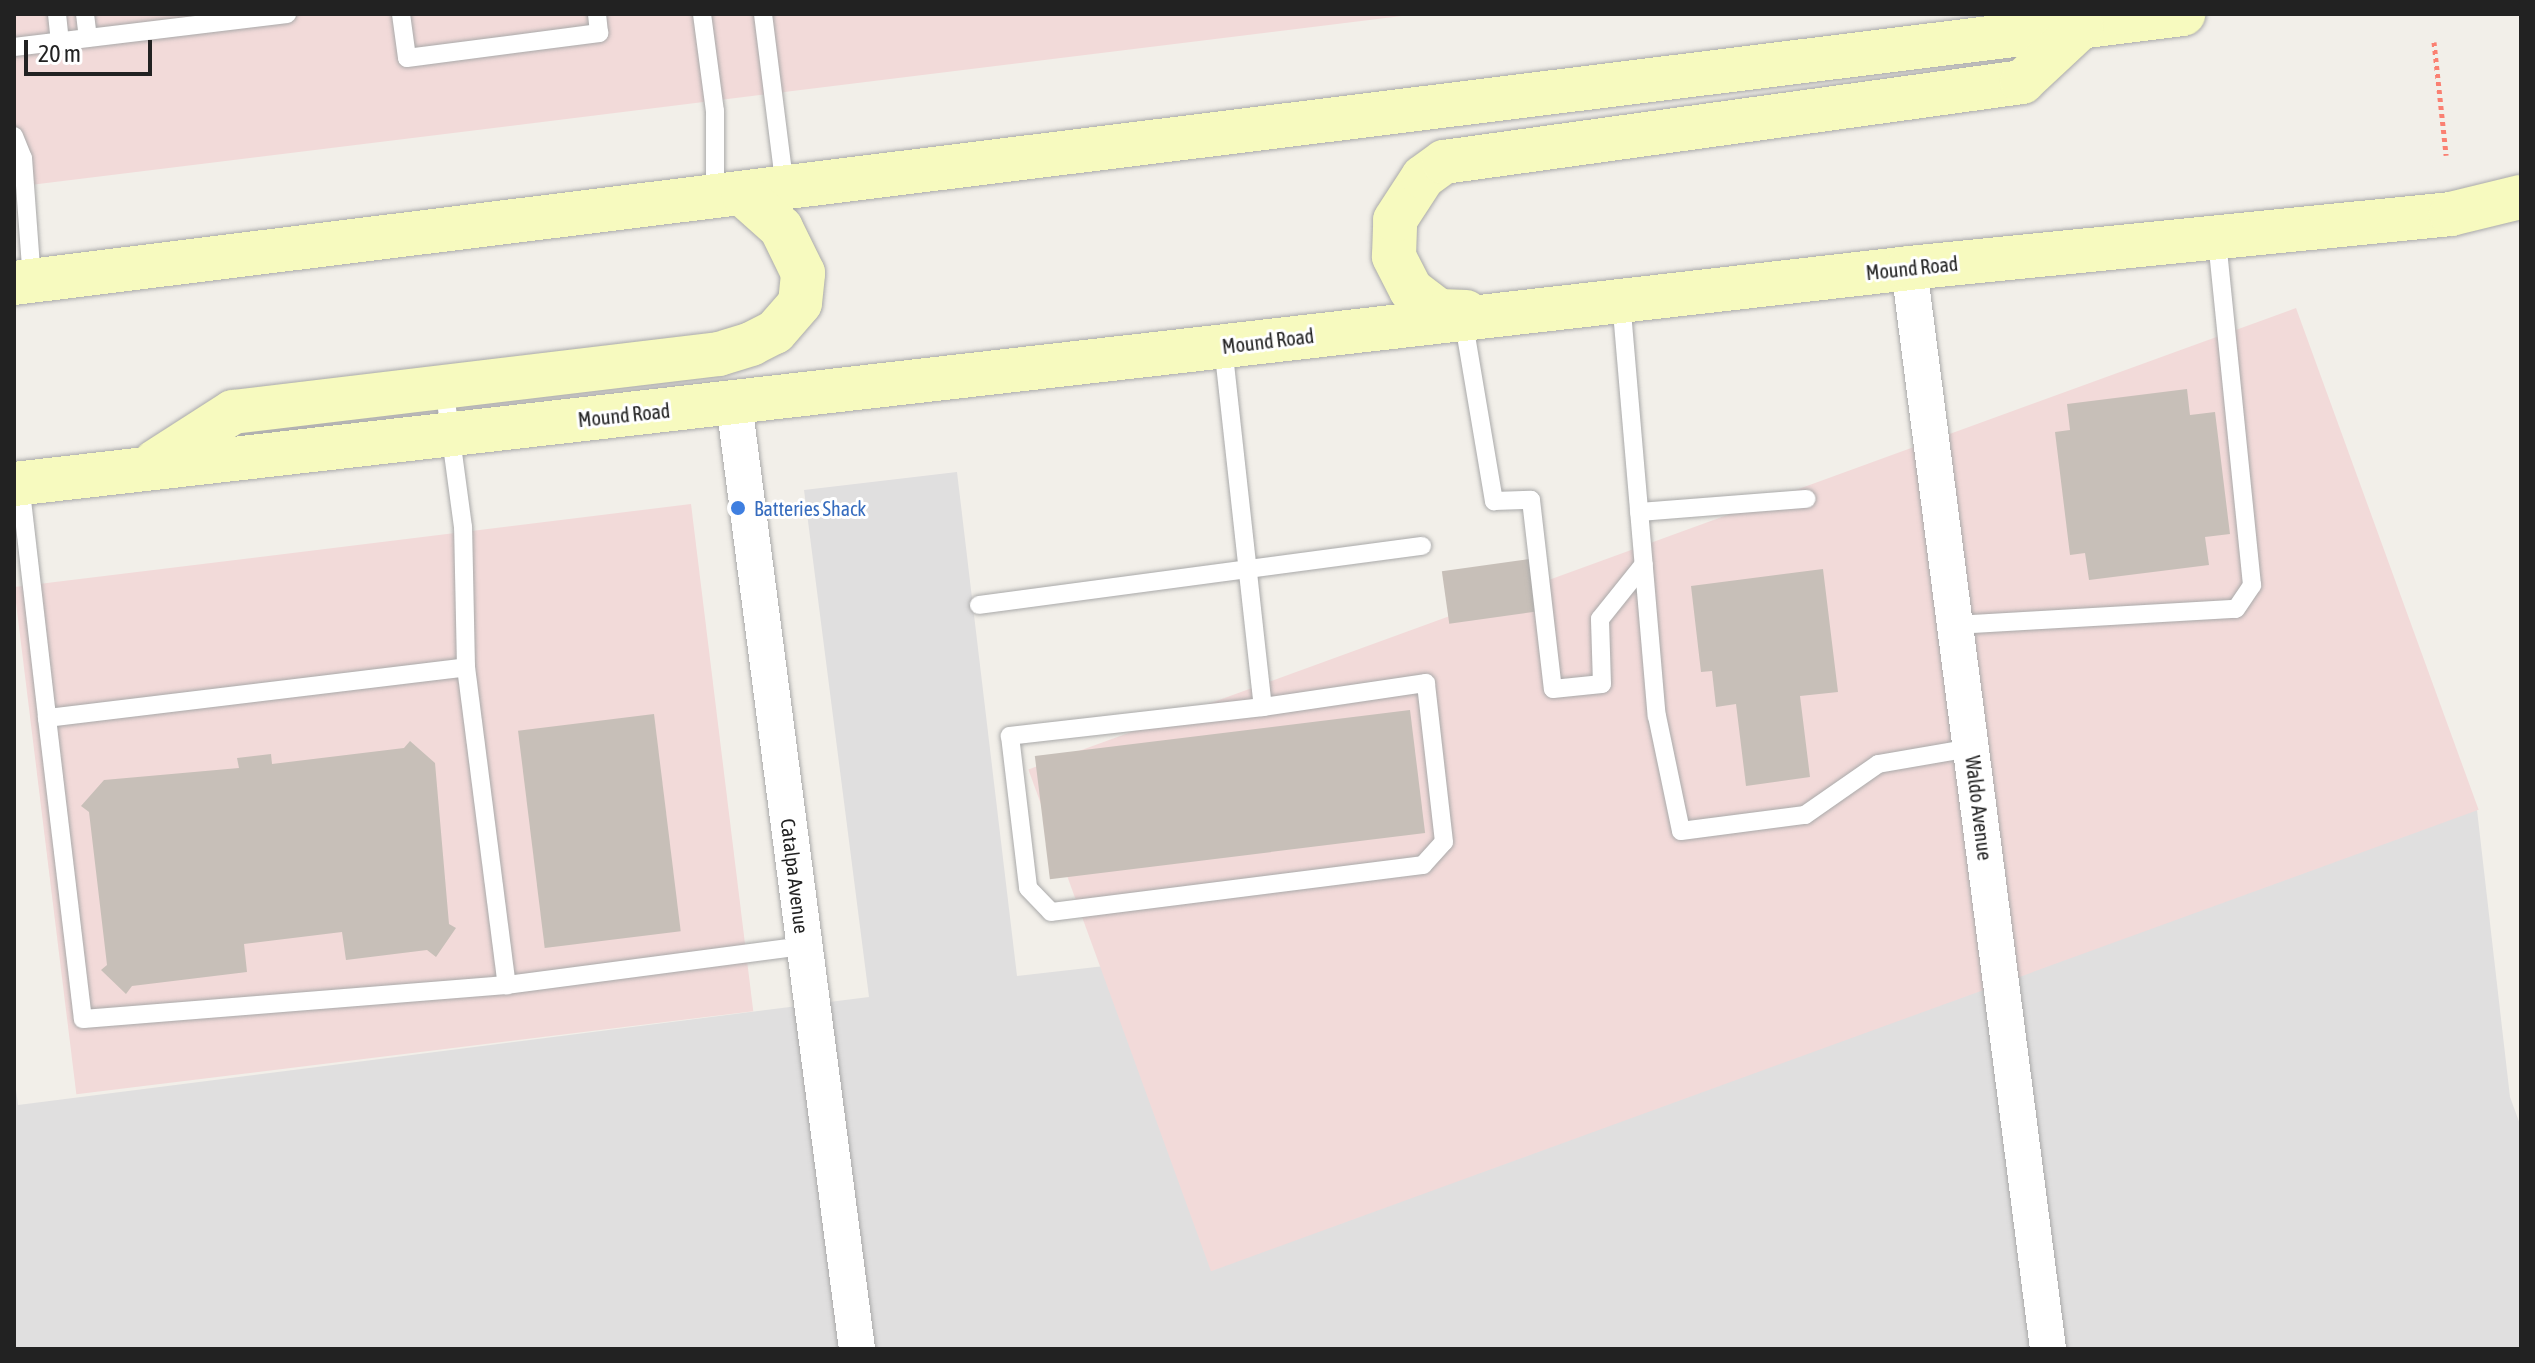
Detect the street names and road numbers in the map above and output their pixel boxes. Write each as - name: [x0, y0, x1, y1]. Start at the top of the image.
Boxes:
- street label: Mound Road: [1865, 251, 1959, 285]
- street label: Mound Road: [1221, 323, 1315, 359]
- street label: Mound Road: [577, 398, 671, 432]
- street label: Waldo Avenue: [1961, 754, 1997, 862]
- street label: Catalpa Avenue: [776, 817, 814, 935]

